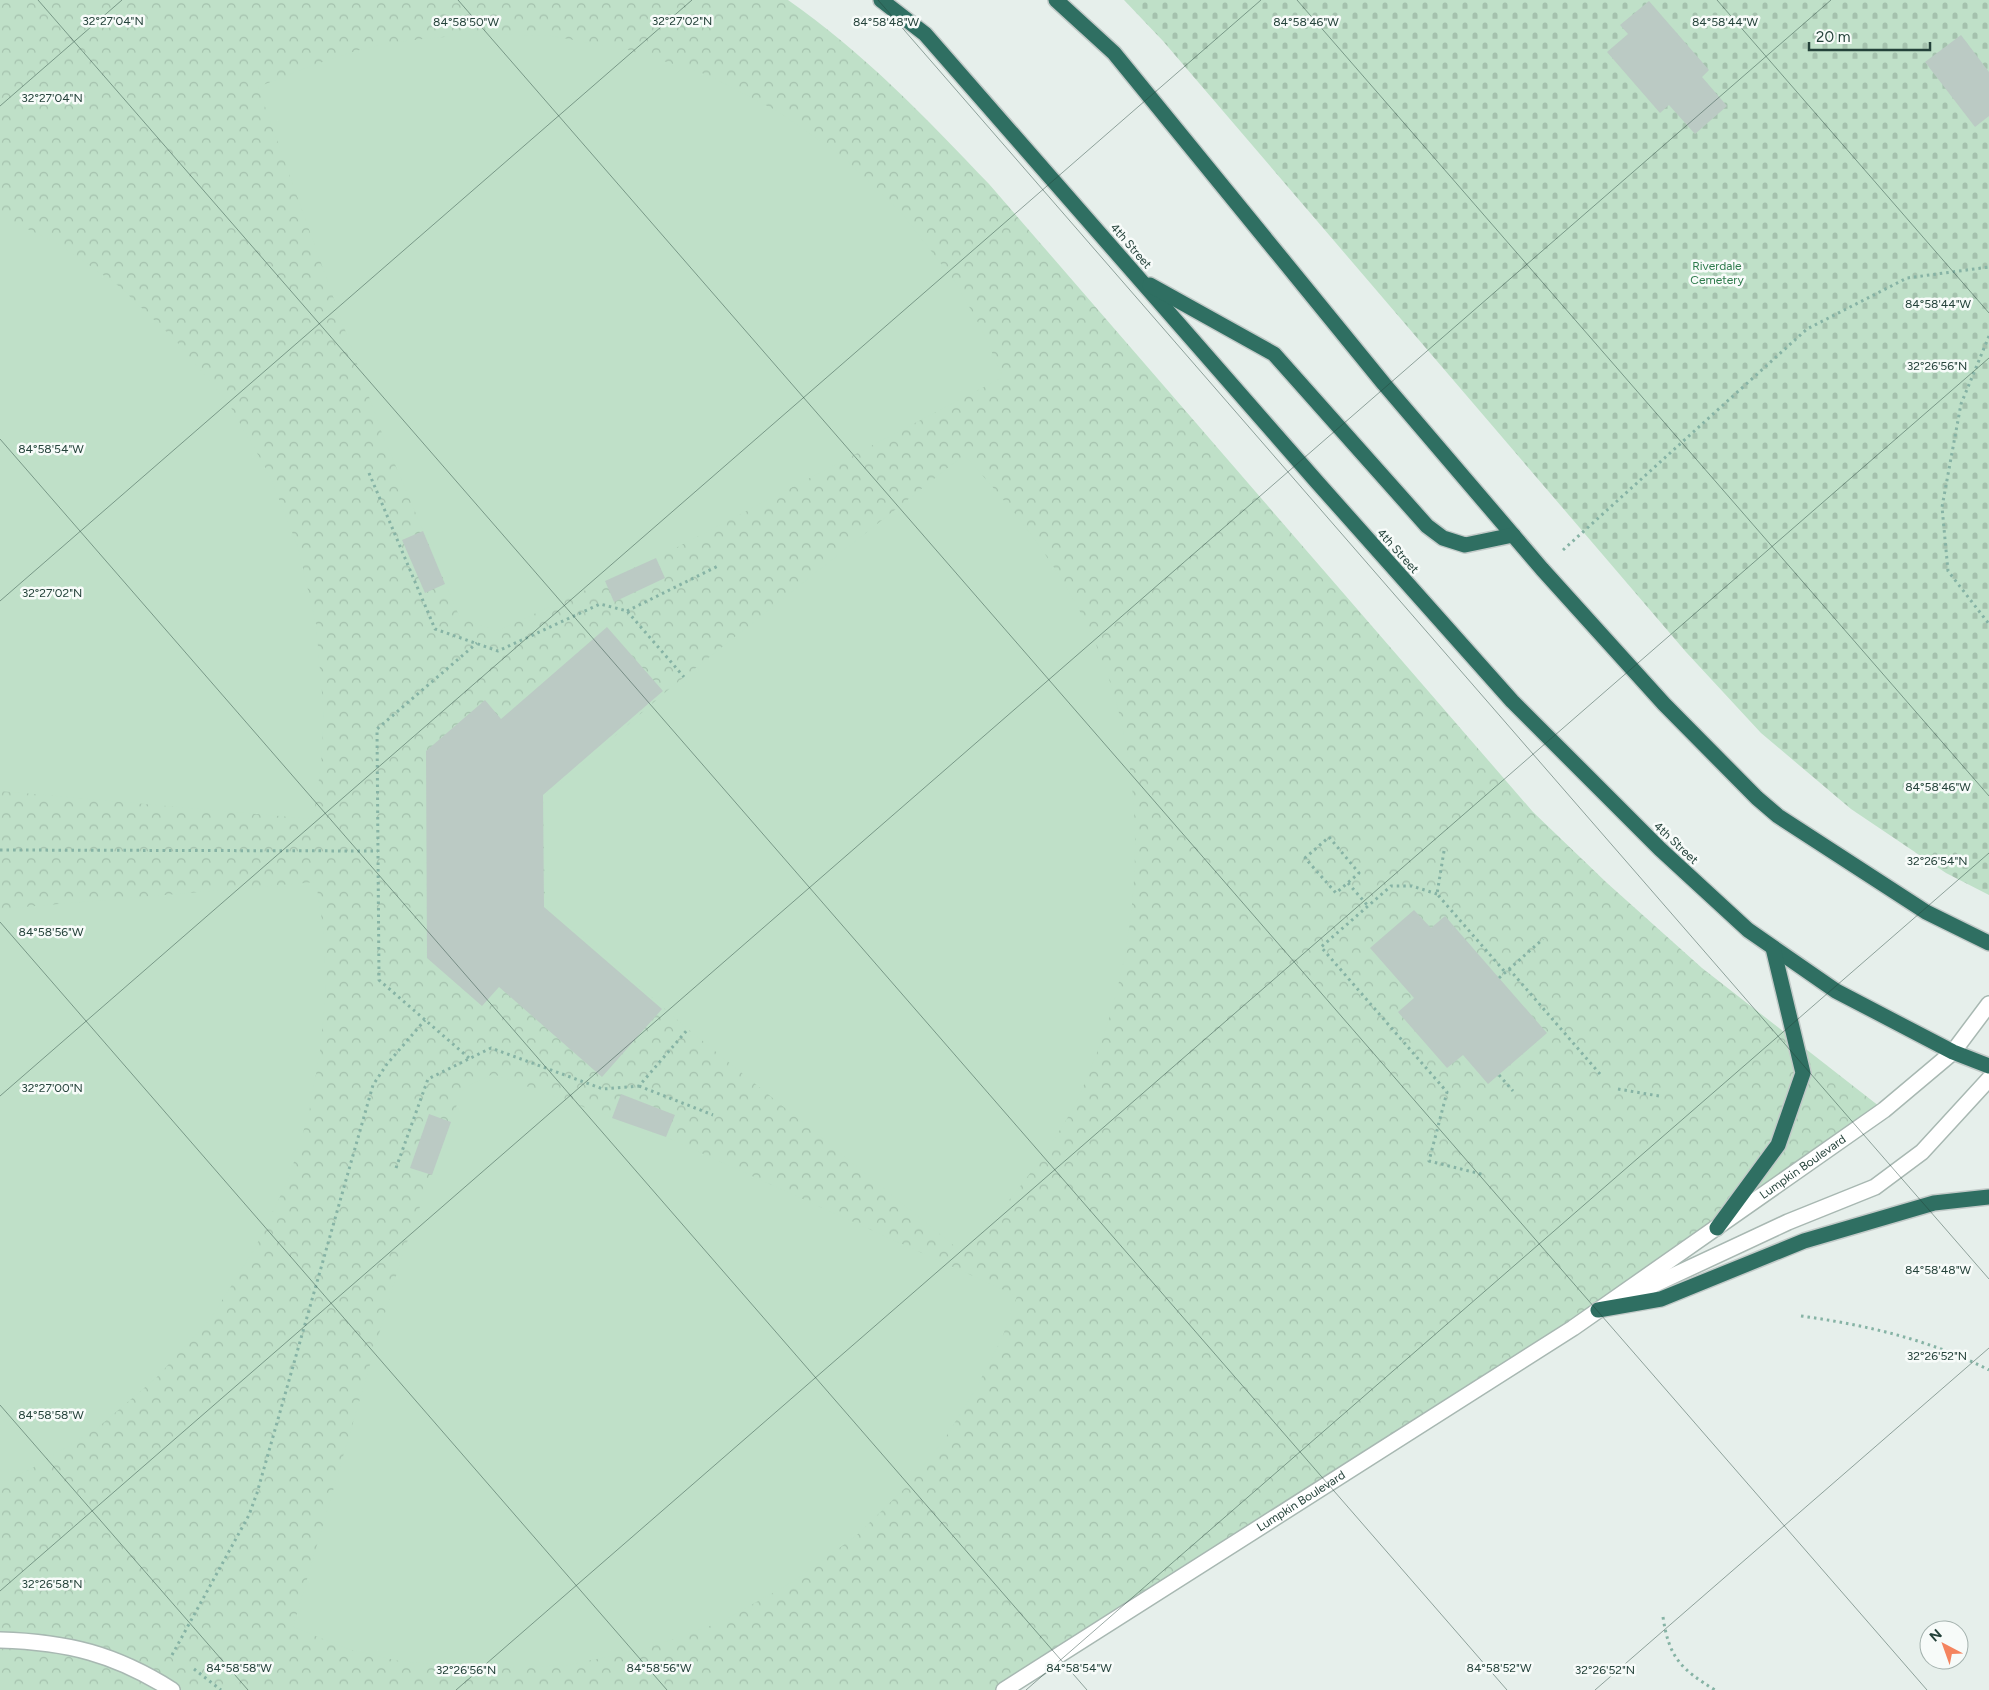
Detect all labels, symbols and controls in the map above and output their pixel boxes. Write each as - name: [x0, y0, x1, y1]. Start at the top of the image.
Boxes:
- text: 32°27'04"N: [82, 14, 144, 28]
- text: 32°27'02"N: [652, 14, 712, 28]
- text: 84°58'50"W: [433, 15, 499, 29]
- text: 84°58'48"W: [853, 15, 920, 29]
- text: 84°58'46"W: [1273, 15, 1339, 29]
- text: 84°58'44"W: [1692, 15, 1759, 29]
- scale bar: [1809, 20, 1930, 52]
- text: 20 m: [1816, 28, 1850, 46]
- text: 32°27'04"N: [21, 91, 83, 105]
- street label: 4th Street: [1108, 221, 1155, 272]
- park label: Riverdale Cemetery: [1690, 259, 1744, 287]
- text: 84°58'44"W: [1905, 297, 1972, 311]
- text: 32°26'56"N: [1907, 359, 1967, 373]
- text: 84°58'54"W: [18, 442, 84, 456]
- street label: 4th Street: [1374, 526, 1422, 577]
- text: 32°27'02"N: [22, 586, 82, 600]
- text: 84°58'46"W: [1905, 780, 1971, 794]
- street label: 4th Street: [1651, 819, 1701, 867]
- text: 32°26'54"N: [1906, 854, 1968, 868]
- text: 84°58'56"W: [19, 925, 84, 939]
- text: 32°27'00"N: [21, 1081, 83, 1095]
- street label: Lumpkin Boulevard: [1757, 1132, 1849, 1202]
- text: 84°58'48"W: [1905, 1263, 1972, 1277]
- text: 32°26'52"N: [1907, 1349, 1967, 1363]
- text: 84°58'58"W: [18, 1408, 84, 1422]
- street label: Lumpkin Boulevard: [1254, 1468, 1348, 1534]
- text: 32°26'58"N: [22, 1577, 82, 1591]
- north arrow: [1919, 1620, 1969, 1670]
- text: N: [1926, 1626, 1945, 1646]
- text: 84°58'58"W: [206, 1661, 272, 1675]
- text: 84°58'56"W: [627, 1661, 692, 1675]
- text: 84°58'54"W: [1046, 1661, 1112, 1675]
- text: 84°58'52"W: [1467, 1661, 1532, 1675]
- text: 32°26'56"N: [436, 1663, 496, 1677]
- text: 32°26'52"N: [1575, 1663, 1635, 1677]

